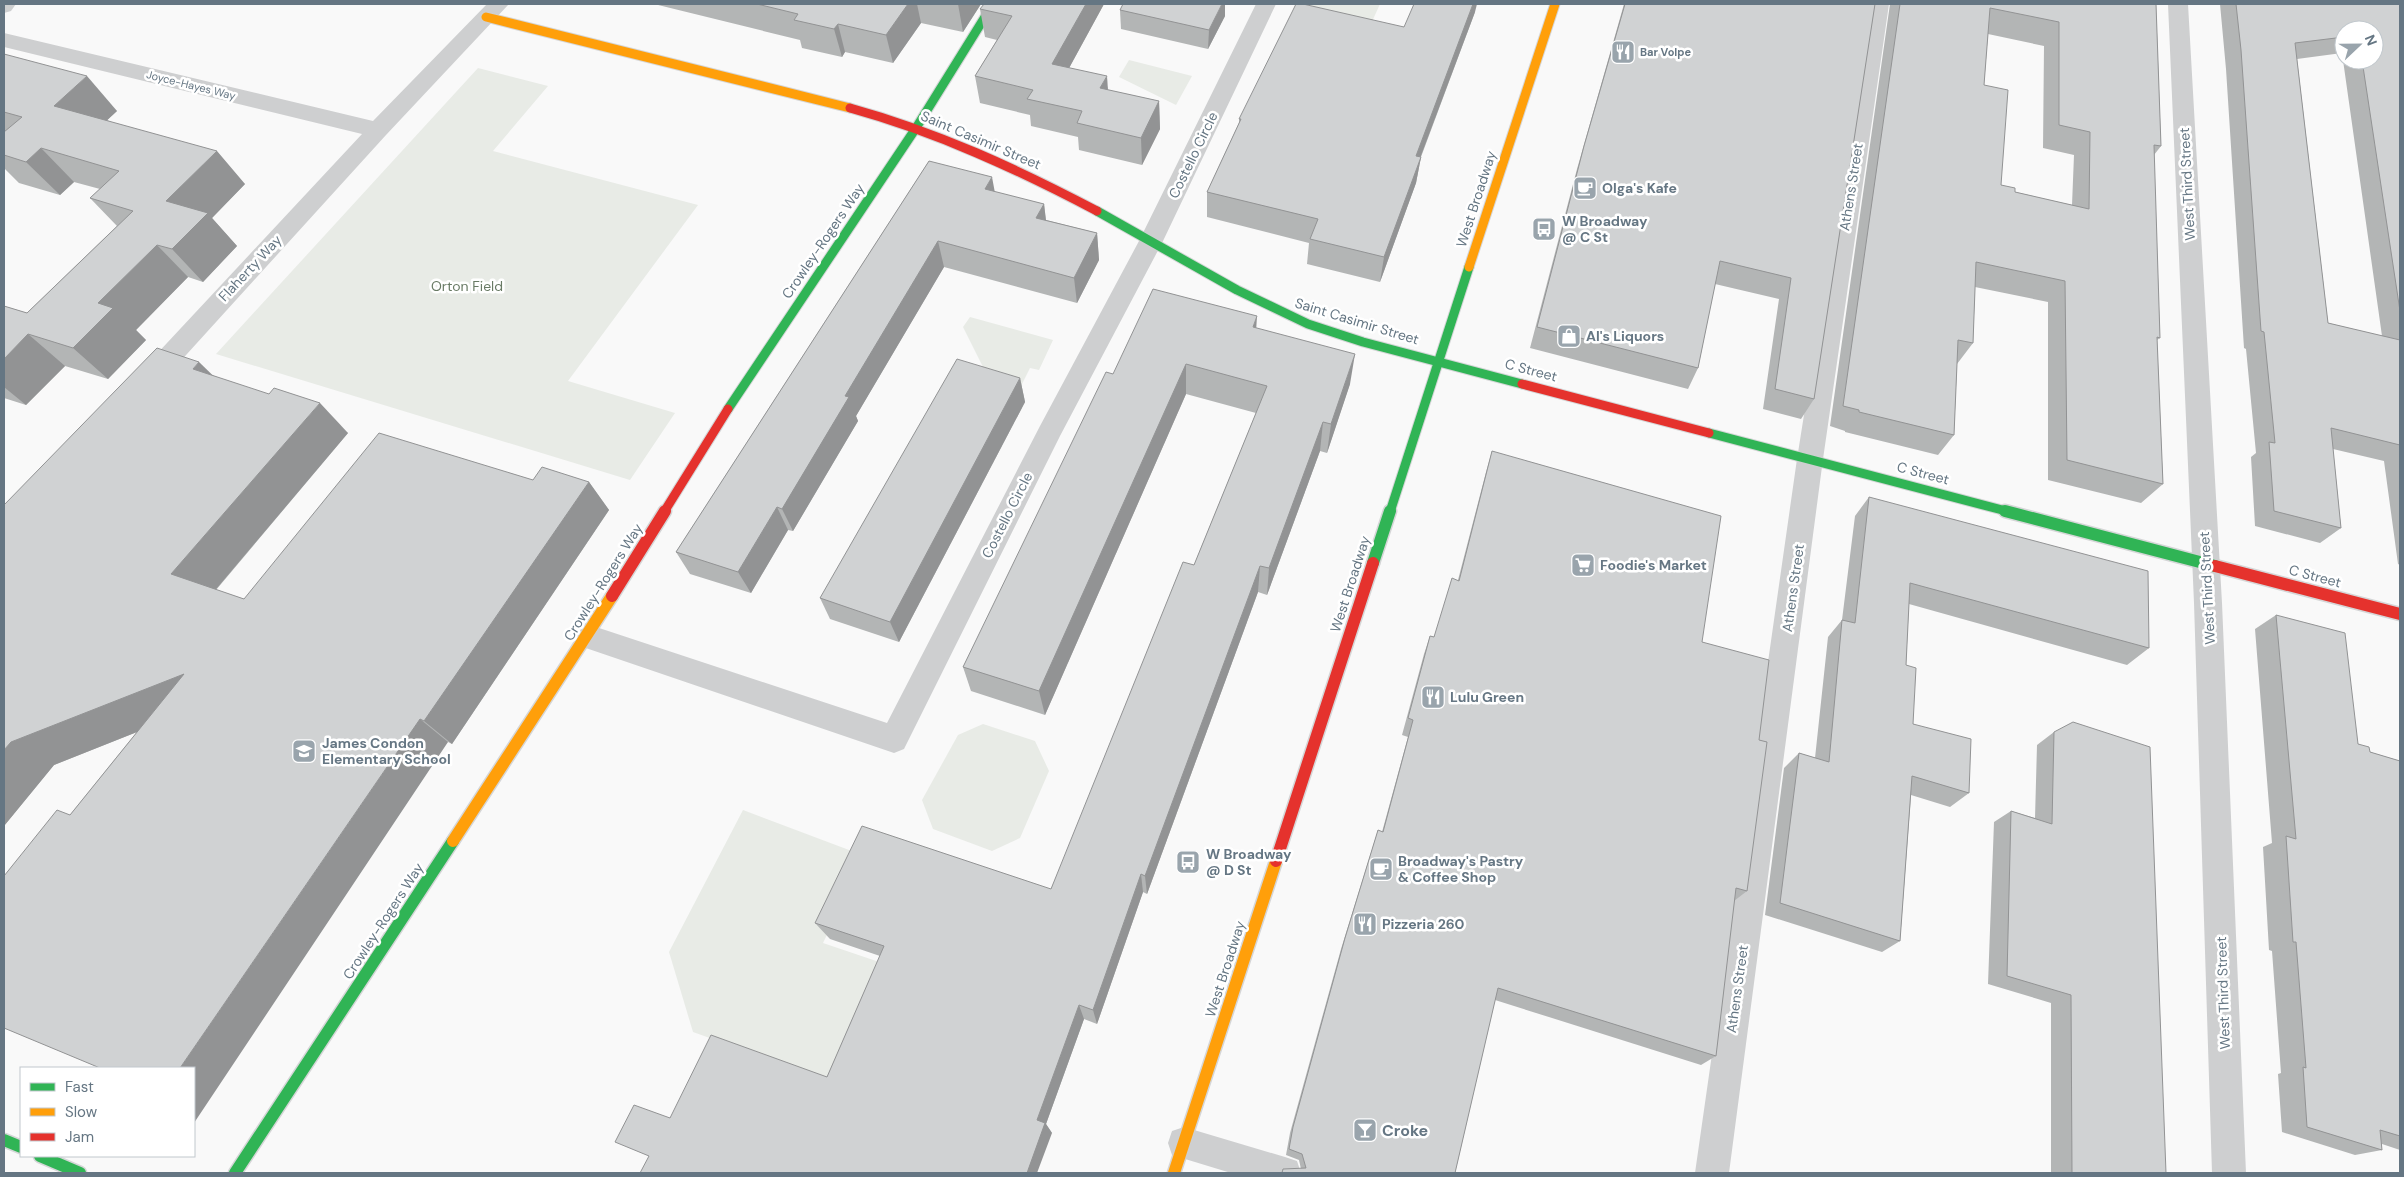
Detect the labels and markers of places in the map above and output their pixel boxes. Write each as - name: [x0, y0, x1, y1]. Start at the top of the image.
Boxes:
- restaurant icon: Bar Volpe: [1610, 39, 1636, 65]
- place label: Bar Volpe: [1640, 45, 1692, 59]
- cafe icon: Olga's Kafe: [1572, 175, 1598, 201]
- place label: Olga's Kafe: [1602, 179, 1677, 197]
- place label: W Broadway @ C St: [1562, 212, 1648, 246]
- bus stop icon: W Broadway @ C St: [1531, 216, 1557, 242]
- shop icon: Al's Liquors: [1556, 323, 1582, 349]
- place label: Al's Liquors: [1586, 327, 1664, 345]
- supermarket icon: Foodie's Market: [1570, 552, 1596, 578]
- place label: Foodie's Market: [1600, 556, 1707, 574]
- restaurant icon: Lulu Green: [1420, 684, 1446, 710]
- place label: Lulu Green: [1450, 688, 1524, 706]
- place label: James Condon Elementary School: [322, 734, 451, 768]
- school or university icon: James Condon Elementary School: [291, 738, 317, 764]
- place label: W Broadway @ D St: [1206, 845, 1292, 879]
- bus stop icon: W Broadway @ D St: [1175, 849, 1201, 875]
- place label: Broadway's Pastry & Coffee Shop: [1398, 852, 1524, 886]
- cafe icon: Broadway's Pastry & Coffee Shop: [1368, 856, 1394, 882]
- restaurant icon: Pizzeria 260: [1352, 911, 1378, 937]
- place label: Pizzeria 260: [1382, 915, 1465, 933]
- bar icon: Croke: [1352, 1117, 1378, 1143]
- place label: Croke: [1382, 1120, 1428, 1141]

